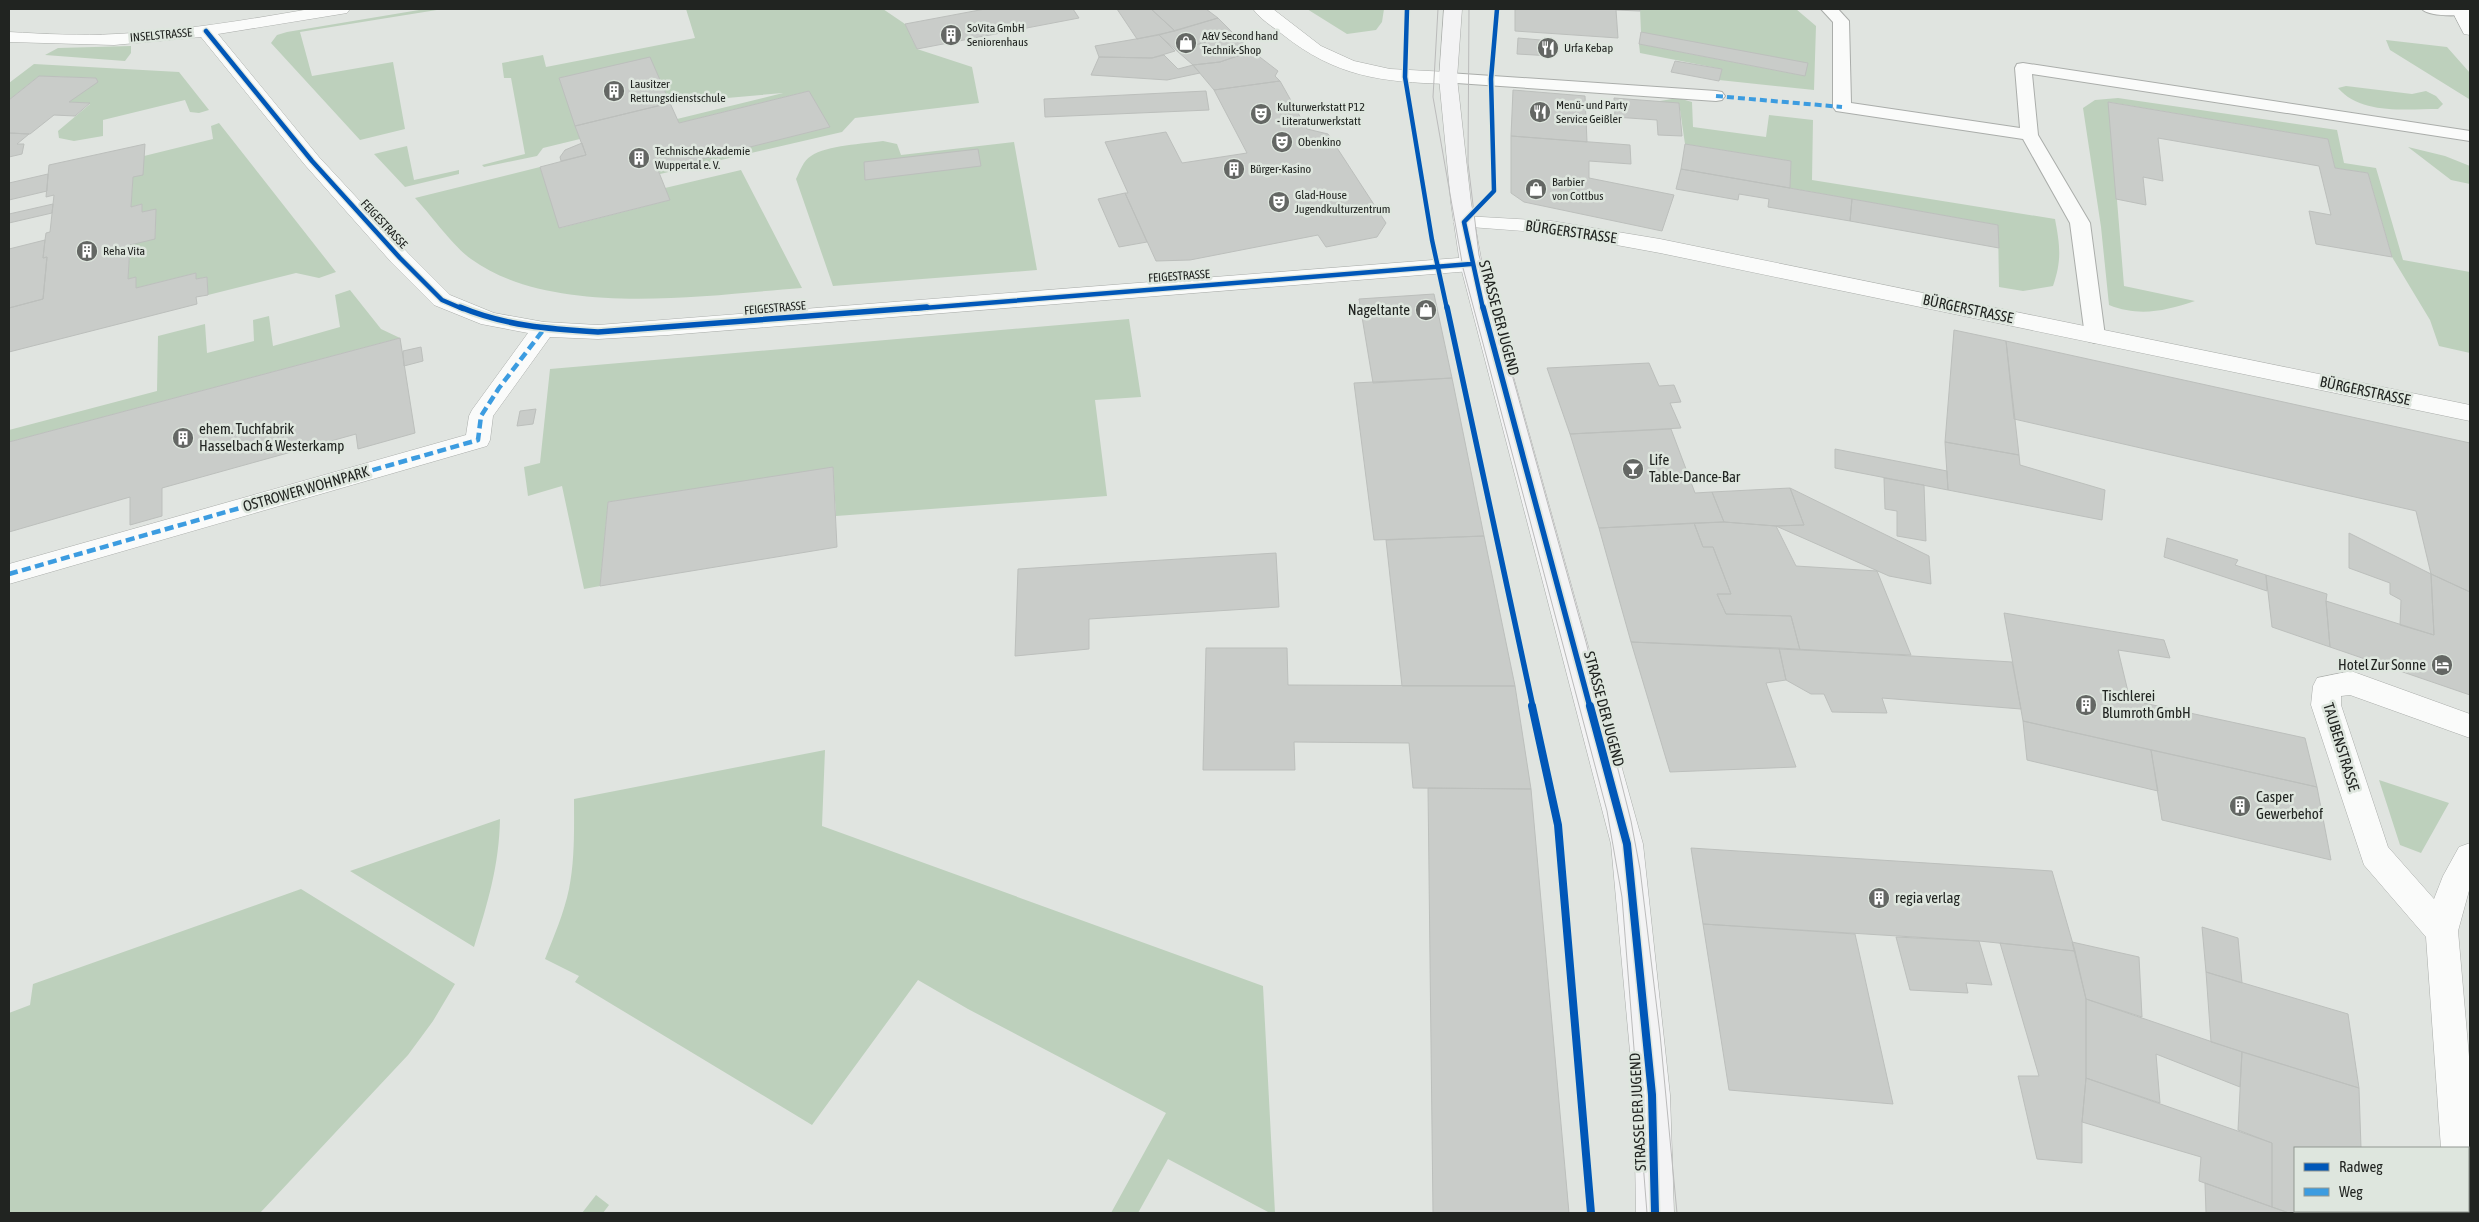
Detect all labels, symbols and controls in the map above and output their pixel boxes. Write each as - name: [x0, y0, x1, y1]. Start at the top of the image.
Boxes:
- place label: SoVita GmbH Seniorenhaus: [967, 21, 1028, 49]
- building icon: SoVita GmbH Seniorenhaus: [939, 23, 963, 47]
- street label: INSELSTRASSE: [129, 25, 193, 45]
- place label: A&V Second hand Technik-Shop: [1202, 29, 1278, 57]
- shop icon: A&V Second hand Technik-Shop: [1174, 31, 1198, 55]
- restaurant icon: Urfa Kebap: [1536, 36, 1560, 60]
- place label: Urfa Kebap: [1564, 41, 1613, 55]
- place label: Lausitzer Rettungsdienstschule: [630, 77, 726, 105]
- building icon: Lausitzer Rettungsdienstschule: [602, 79, 626, 103]
- place label: Menü- und Party Service Geißler: [1556, 98, 1628, 126]
- place label: Kulturwerkstatt P12 - Literaturwerkstatt: [1277, 100, 1365, 128]
- restaurant icon: Menü- und Party Service Geißler: [1528, 100, 1552, 124]
- theatre icon: Kulturwerkstatt P12 - Literaturwerkstatt: [1249, 102, 1273, 126]
- theatre icon: Obenkino: [1270, 130, 1294, 154]
- place label: Obenkino: [1298, 135, 1341, 149]
- place label: Technische Akademie Wuppertal e. V.: [655, 144, 750, 172]
- building icon: Technische Akademie Wuppertal e. V.: [627, 146, 651, 170]
- building icon: Bürger-Kasino: [1222, 157, 1246, 181]
- place label: Bürger-Kasino: [1250, 162, 1312, 176]
- place label: Barbier von Cottbus: [1552, 175, 1604, 203]
- shop icon: Barbier von Cottbus: [1524, 177, 1548, 201]
- place label: Glad-House Jugendkulturzentrum: [1295, 188, 1390, 216]
- theatre icon: Glad-House Jugendkulturzentrum: [1267, 190, 1291, 214]
- street label: FEIGESTRASSE: [358, 197, 410, 251]
- street label: BÜRGERSTRASSE: [1524, 217, 1618, 246]
- building icon: Reha Vita: [75, 239, 99, 263]
- place label: Reha Vita: [103, 244, 145, 258]
- street label: STRASSE DER JUGEND: [1476, 258, 1523, 377]
- street label: FEIGESTRASSE: [1148, 267, 1210, 285]
- street label: BÜRGERSTRASSE: [1921, 291, 2015, 327]
- street label: FEIGESTRASSE: [744, 298, 806, 318]
- shop icon: Nageltante: [1414, 298, 1438, 322]
- place label: Nageltante: [1348, 301, 1410, 318]
- street label: BÜRGERSTRASSE: [2318, 373, 2412, 409]
- place label: ehem. Tuchfabrik Hasselbach & Westerkamp: [199, 420, 344, 454]
- building icon: ehem. Tuchfabrik Hasselbach & Westerkamp: [171, 426, 195, 450]
- place label: Life Table-Dance-Bar: [1649, 451, 1741, 485]
- bar icon: Life Table-Dance-Bar: [1621, 457, 1645, 481]
- street label: OSTROWER WOHNPARK: [241, 462, 372, 515]
- street label: STRASSE DER JUGEND: [1581, 649, 1628, 768]
- hotel icon: Hotel Zur Sonne: [2430, 653, 2454, 677]
- place label: Hotel Zur Sonne: [2338, 656, 2426, 673]
- place label: Tischlerei Blumroth GmbH: [2102, 687, 2191, 721]
- building icon: Tischlerei Blumroth GmbH: [2074, 693, 2098, 717]
- street label: TAUBENSTRASSE: [2320, 701, 2363, 794]
- place label: Casper Gewerbehof: [2256, 788, 2323, 822]
- building icon: Casper Gewerbehof: [2228, 794, 2252, 818]
- building icon: regia verlag: [1867, 886, 1891, 910]
- place label: regia verlag: [1895, 889, 1960, 906]
- street label: STRASSE DER JUGEND: [1626, 1052, 1649, 1172]
- legend: [2294, 1147, 2469, 1212]
- text: Radweg: [2339, 1158, 2383, 1175]
- text: Weg: [2339, 1183, 2363, 1200]

